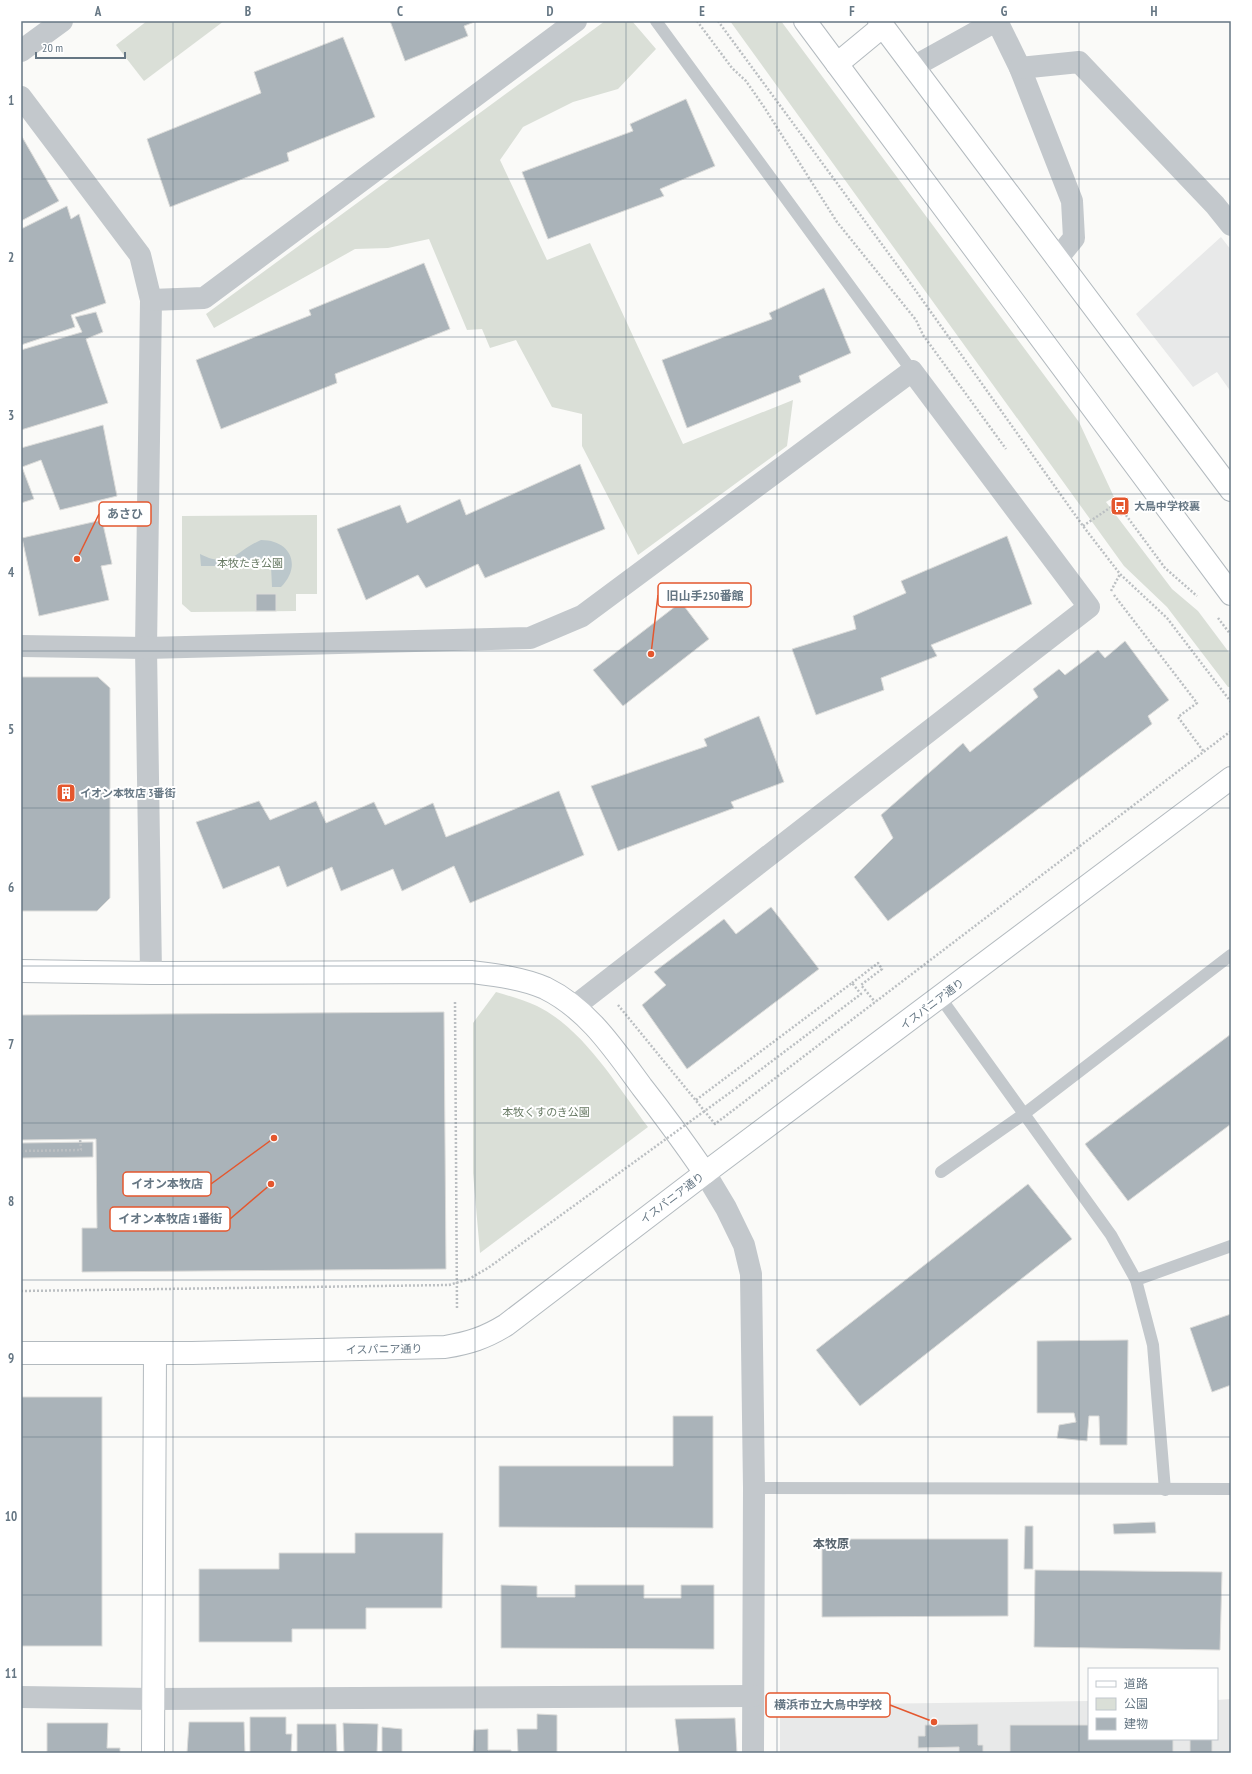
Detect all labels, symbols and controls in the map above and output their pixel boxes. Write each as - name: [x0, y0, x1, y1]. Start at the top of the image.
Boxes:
- text: A: [94, 3, 102, 20]
- text: B: [245, 3, 251, 20]
- text: C: [397, 3, 403, 20]
- text: D: [547, 3, 554, 20]
- text: E: [699, 3, 705, 20]
- text: F: [849, 3, 855, 20]
- text: G: [1001, 3, 1008, 20]
- text: H: [1151, 3, 1158, 20]
- scale bar: [36, 34, 125, 60]
- text: 20 m: [42, 40, 63, 55]
- text: 1: [8, 92, 14, 109]
- text: 2: [8, 249, 14, 266]
- text: 3: [8, 407, 14, 424]
- bus stop icon: 大鳥中学校裏: [1109, 495, 1131, 517]
- place label: 大鳥中学校裏: [1134, 499, 1200, 513]
- callout: あさひ: [99, 502, 151, 526]
- text: あさひ: [107, 506, 143, 521]
- park label: 本牧たき公園: [217, 556, 283, 570]
- text: 4: [8, 564, 15, 581]
- callout: 旧山手250番館: [658, 583, 751, 607]
- text: 旧山手250番館: [666, 588, 744, 603]
- text: 5: [8, 721, 14, 738]
- building icon: イオン本牧店 3番街: [55, 782, 77, 804]
- place label: イオン本牧店 3番街: [80, 786, 176, 800]
- text: 6: [8, 879, 14, 896]
- street label: イスパニア通り: [897, 975, 967, 1033]
- text: 7: [8, 1036, 14, 1053]
- park label: 本牧くすのき公園: [502, 1105, 590, 1119]
- street label: イスパニア通り: [637, 1169, 707, 1227]
- callout: イオン本牧店: [123, 1172, 211, 1196]
- text: イオン本牧店: [131, 1176, 203, 1191]
- text: 8: [8, 1193, 14, 1210]
- callout: イオン本牧店 1番街: [110, 1207, 230, 1231]
- text: イオン本牧店 1番街: [118, 1211, 222, 1226]
- street label: イスパニア通り: [346, 1341, 422, 1357]
- text: 9: [8, 1350, 14, 1367]
- text: 10: [5, 1508, 17, 1525]
- district label: 本牧原: [813, 1536, 849, 1551]
- text: 11: [5, 1665, 17, 1682]
- legend: [1088, 1668, 1218, 1740]
- text: 道路: [1124, 1676, 1148, 1691]
- callout: 横浜市立大鳥中学校: [766, 1693, 890, 1717]
- text: 公園: [1124, 1696, 1148, 1711]
- text: 横浜市立大鳥中学校: [774, 1697, 882, 1712]
- text: 建物: [1124, 1716, 1148, 1731]

